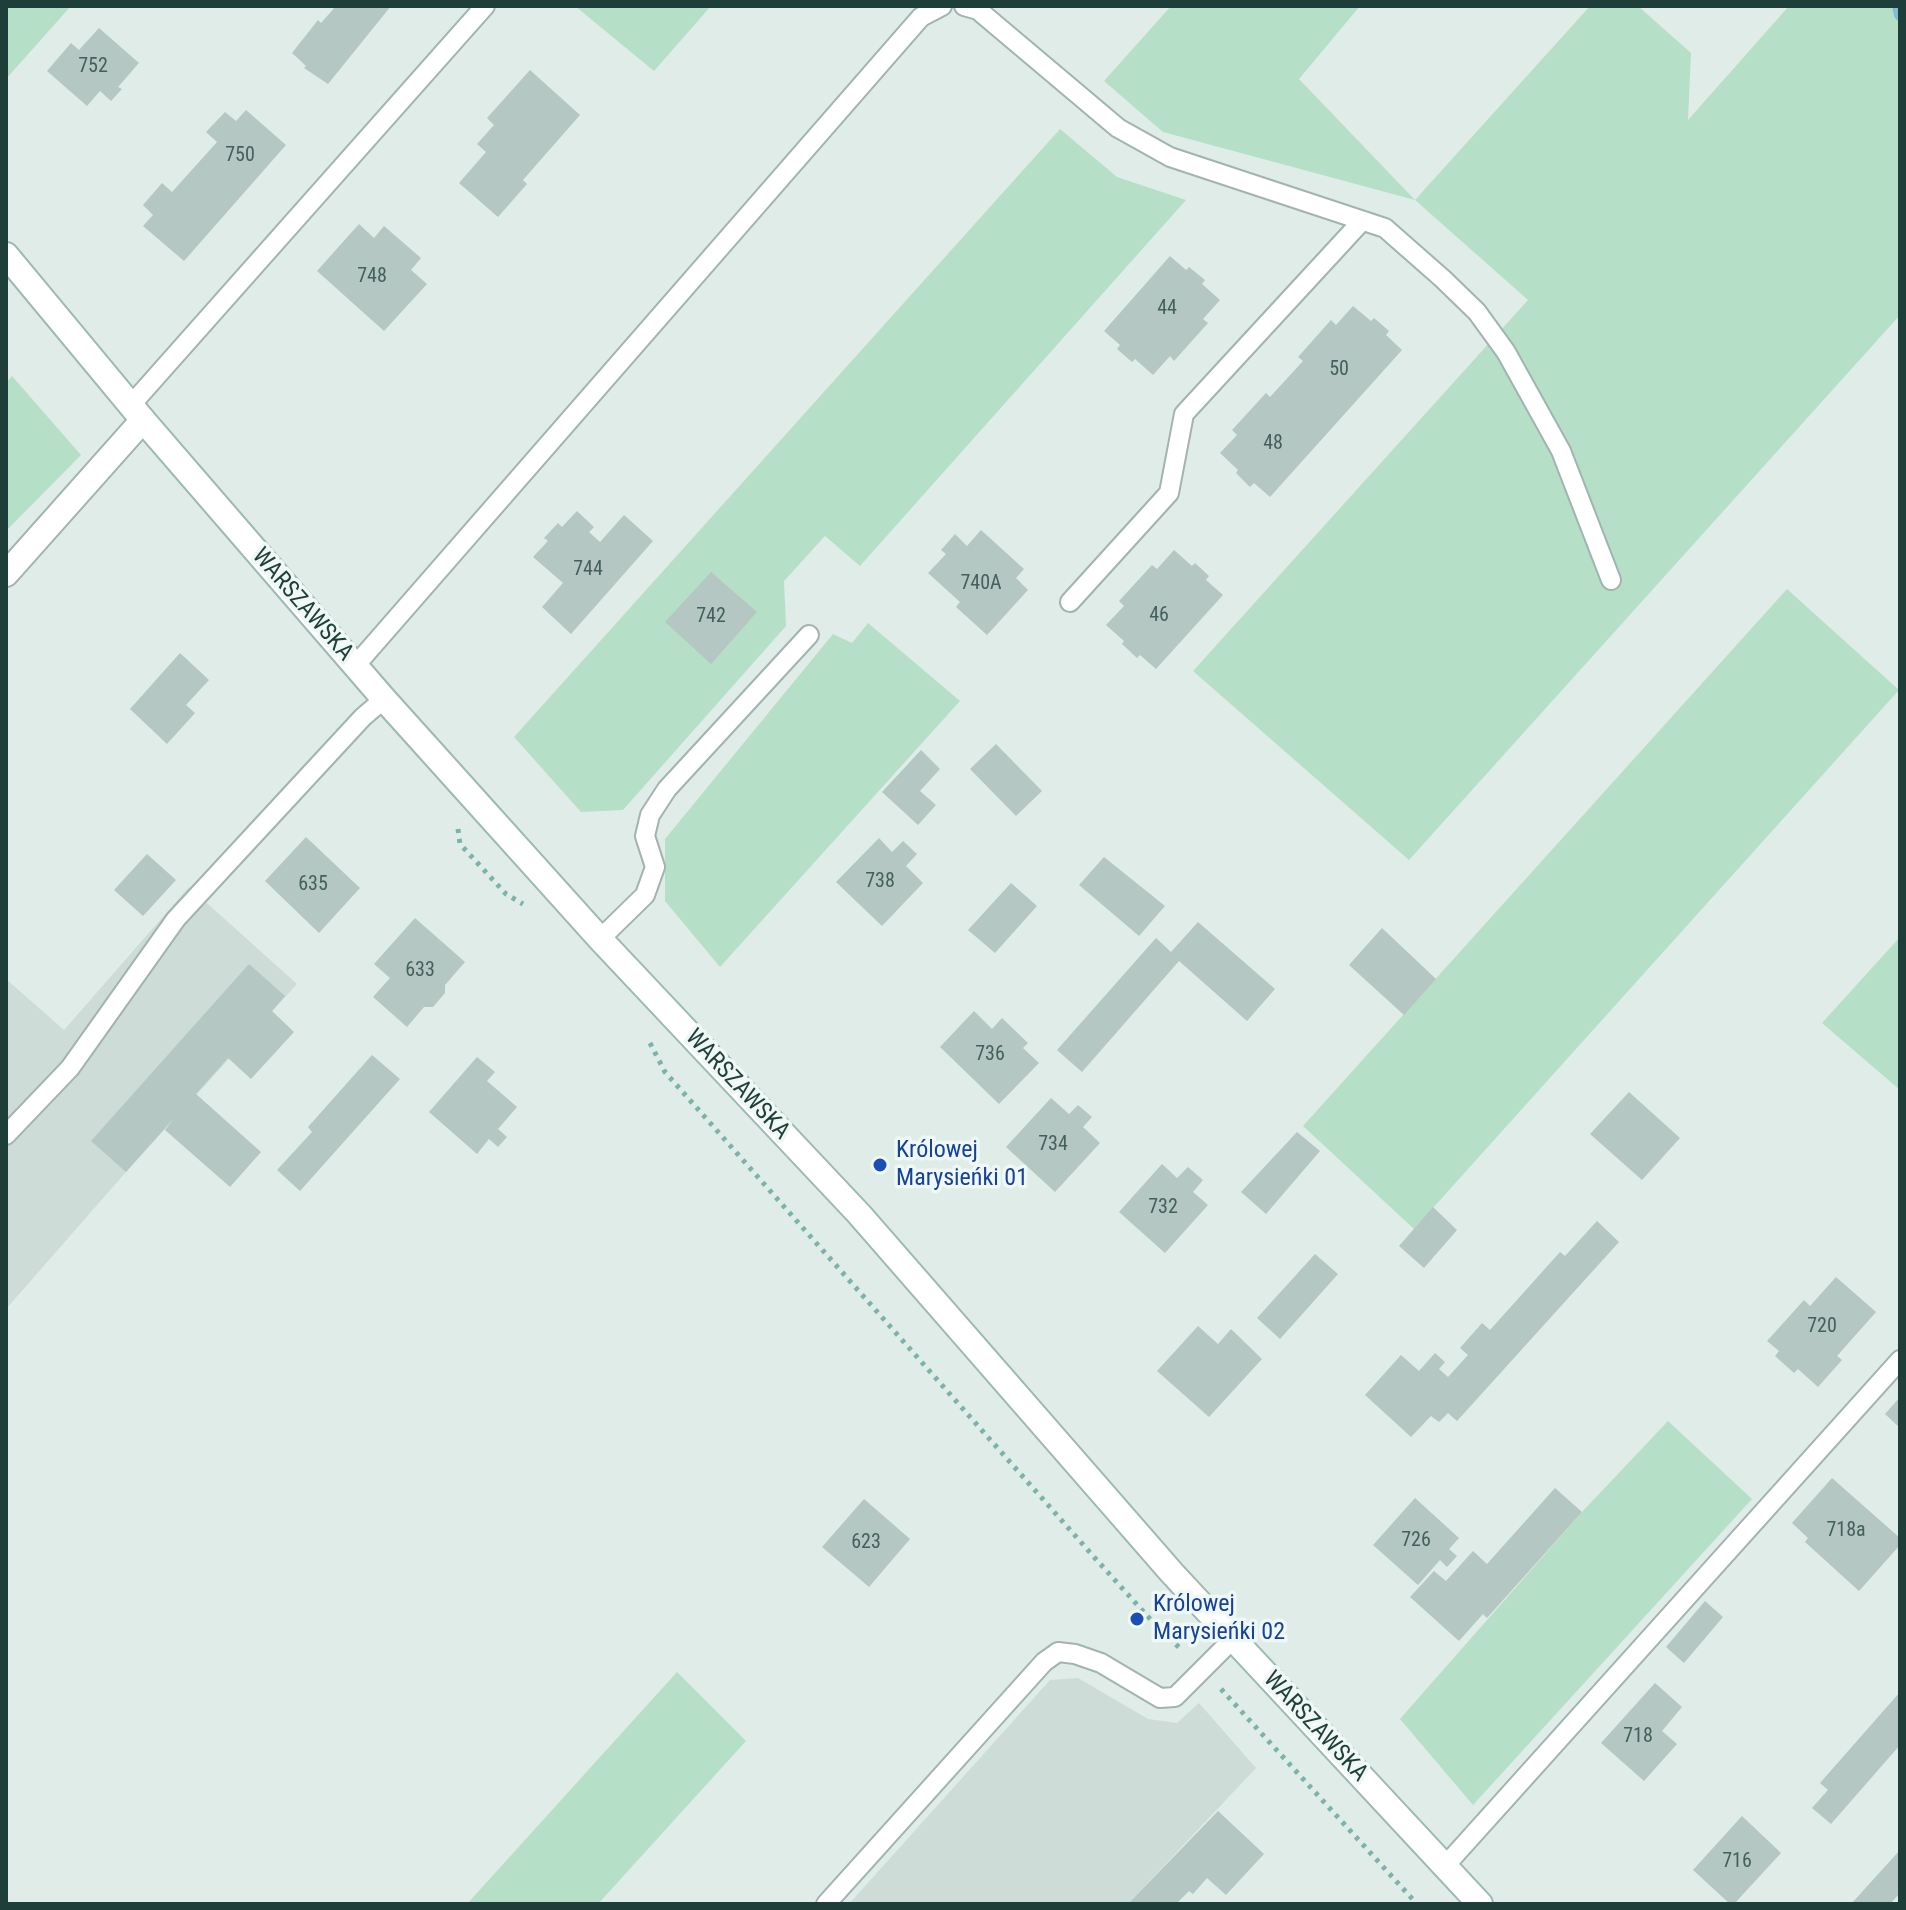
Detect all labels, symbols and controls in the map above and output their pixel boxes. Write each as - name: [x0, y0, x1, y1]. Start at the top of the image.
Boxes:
- house number: 752: [78, 55, 108, 79]
- house number: 750: [225, 144, 255, 168]
- house number: 748: [357, 265, 387, 289]
- house number: 44: [1157, 297, 1177, 321]
- house number: 50: [1329, 358, 1349, 382]
- house number: 48: [1263, 432, 1283, 456]
- street label: WARSZAWSKA: [245, 543, 359, 667]
- house number: 744: [573, 558, 603, 582]
- house number: 740A: [960, 572, 1002, 596]
- house number: 46: [1149, 604, 1169, 628]
- house number: 742: [696, 605, 726, 629]
- house number: 738: [865, 870, 895, 894]
- house number: 635: [298, 873, 328, 897]
- house number: 633: [405, 959, 435, 983]
- street label: WARSZAWSKA: [679, 1024, 795, 1146]
- house number: 736: [975, 1043, 1005, 1067]
- house number: 734: [1038, 1133, 1068, 1157]
- place label: Królowej Marysieńki 01: [896, 1137, 1028, 1193]
- marker: Królowej Marysieńki 01: [871, 1156, 889, 1174]
- house number: 732: [1148, 1196, 1178, 1220]
- house number: 720: [1807, 1315, 1837, 1339]
- house number: 718a: [1826, 1519, 1866, 1543]
- house number: 726: [1401, 1529, 1431, 1553]
- house number: 623: [851, 1531, 881, 1555]
- place label: Królowej Marysieńki 02: [1153, 1591, 1285, 1647]
- marker: Królowej Marysieńki 02: [1128, 1610, 1146, 1628]
- street label: WARSZAWSKA: [1257, 1666, 1373, 1788]
- house number: 718: [1623, 1725, 1653, 1749]
- house number: 716: [1722, 1850, 1752, 1874]

